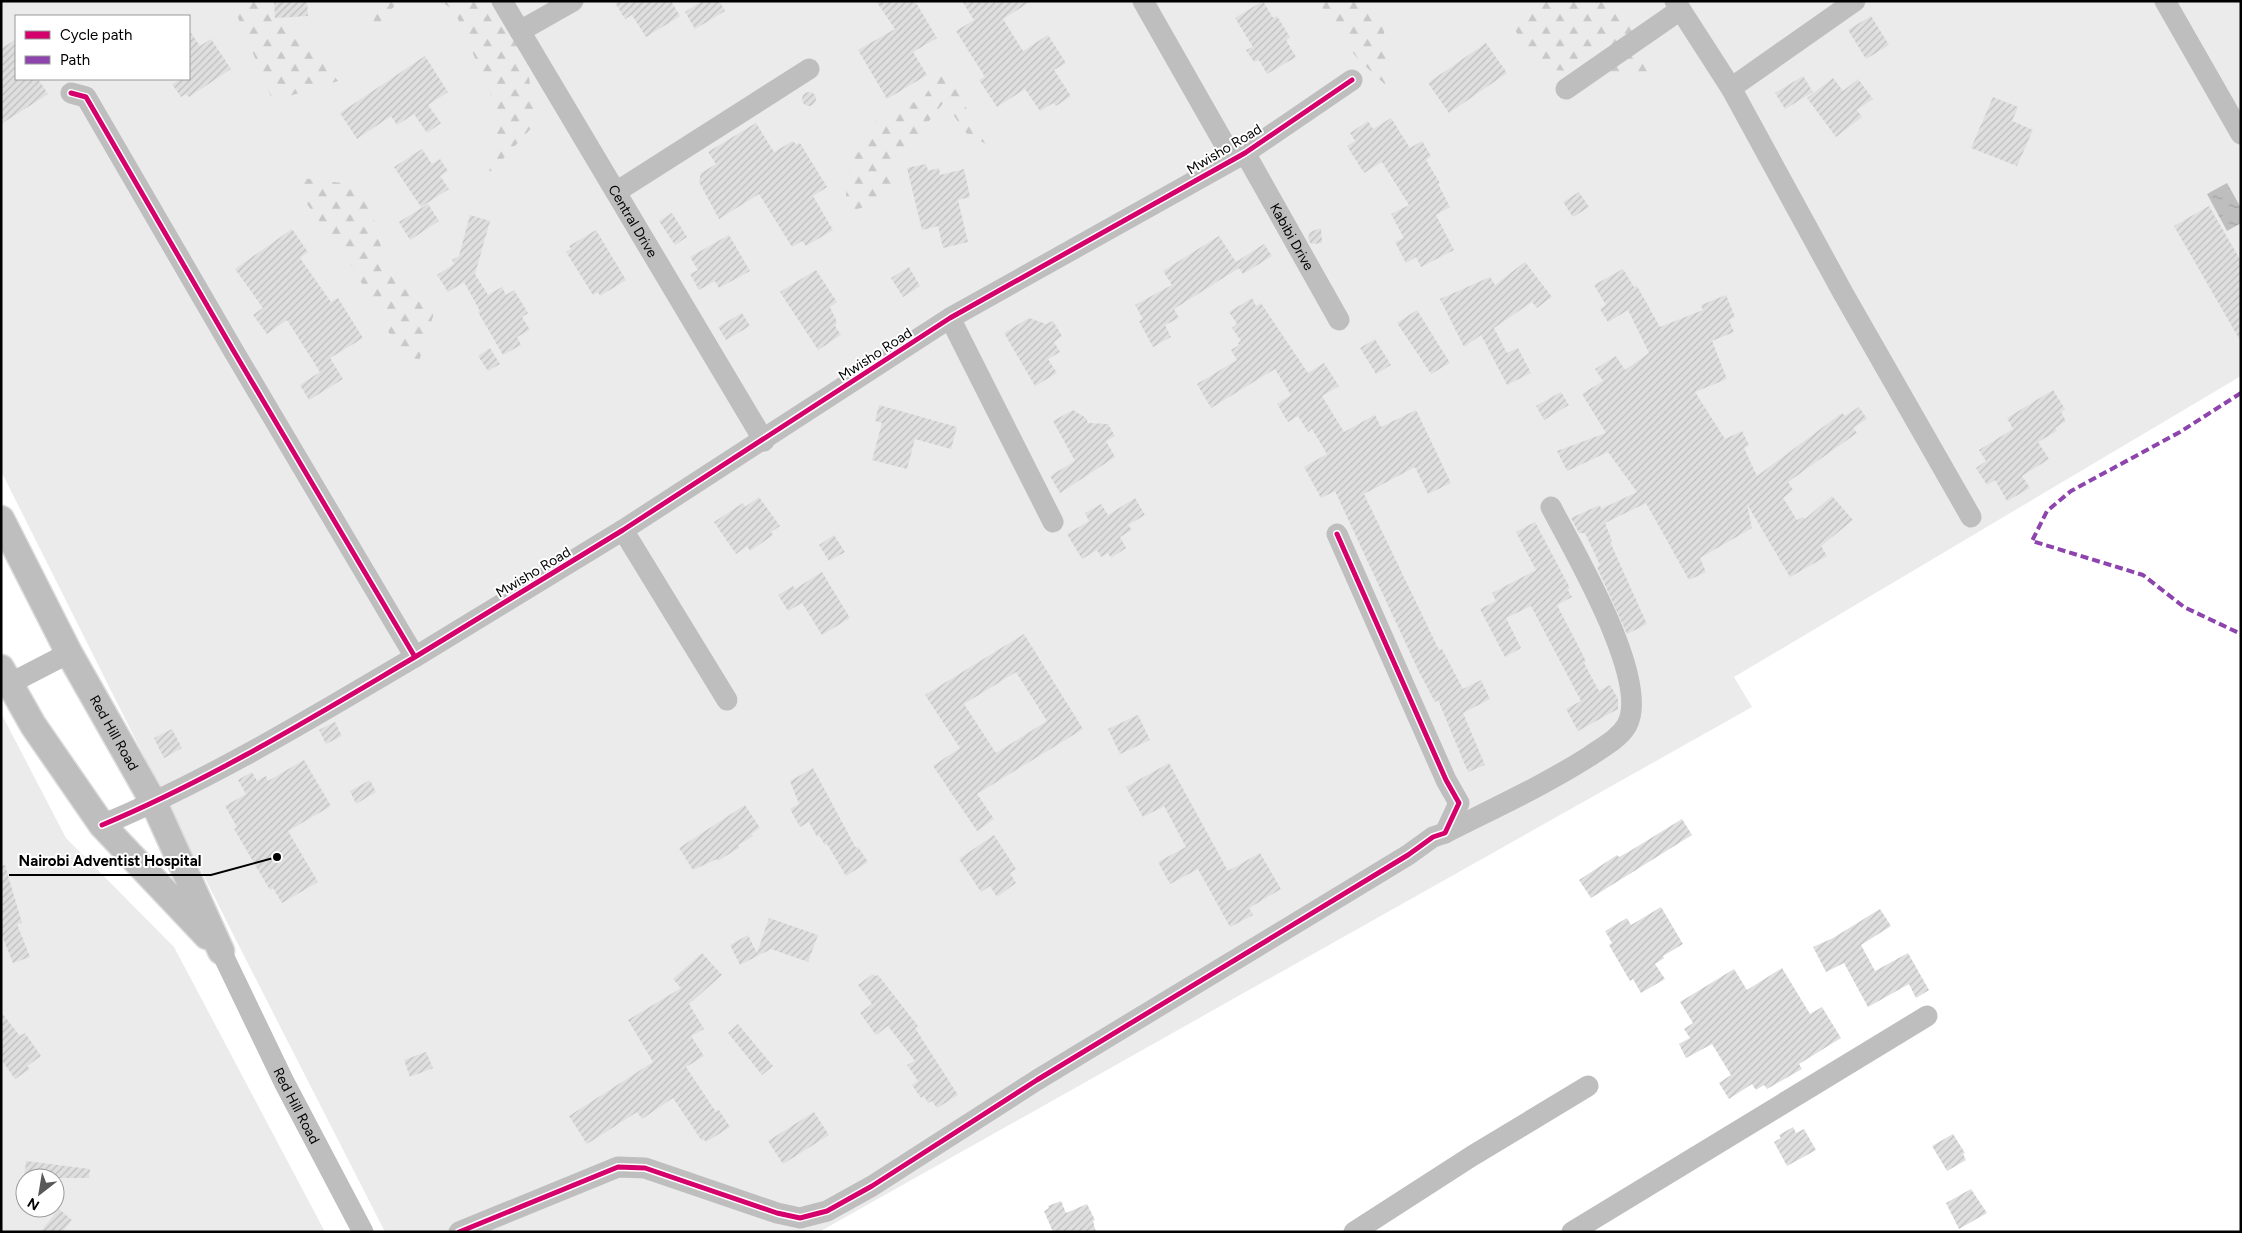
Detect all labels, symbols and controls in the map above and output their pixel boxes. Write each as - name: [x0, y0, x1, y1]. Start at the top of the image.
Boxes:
- legend: [15, 15, 190, 80]
- text: Cycle path: [60, 26, 132, 44]
- text: Path: [60, 51, 90, 69]
- street label: Mwisho Road: [1184, 120, 1265, 178]
- street label: Central Drive: [604, 182, 661, 261]
- street label: Kabibi Drive: [1266, 200, 1317, 274]
- street label: Mwisho Road: [835, 324, 915, 384]
- street label: Mwisho Road: [493, 543, 574, 601]
- street label: Red Hill Road: [86, 692, 142, 774]
- callout: Nairobi Adventist Hospital: [9, 845, 211, 875]
- text: Nairobi Adventist Hospital: [19, 852, 201, 870]
- street label: Red Hill Road: [269, 1065, 323, 1147]
- north arrow: [15, 1168, 65, 1218]
- text: N: [25, 1194, 43, 1214]

